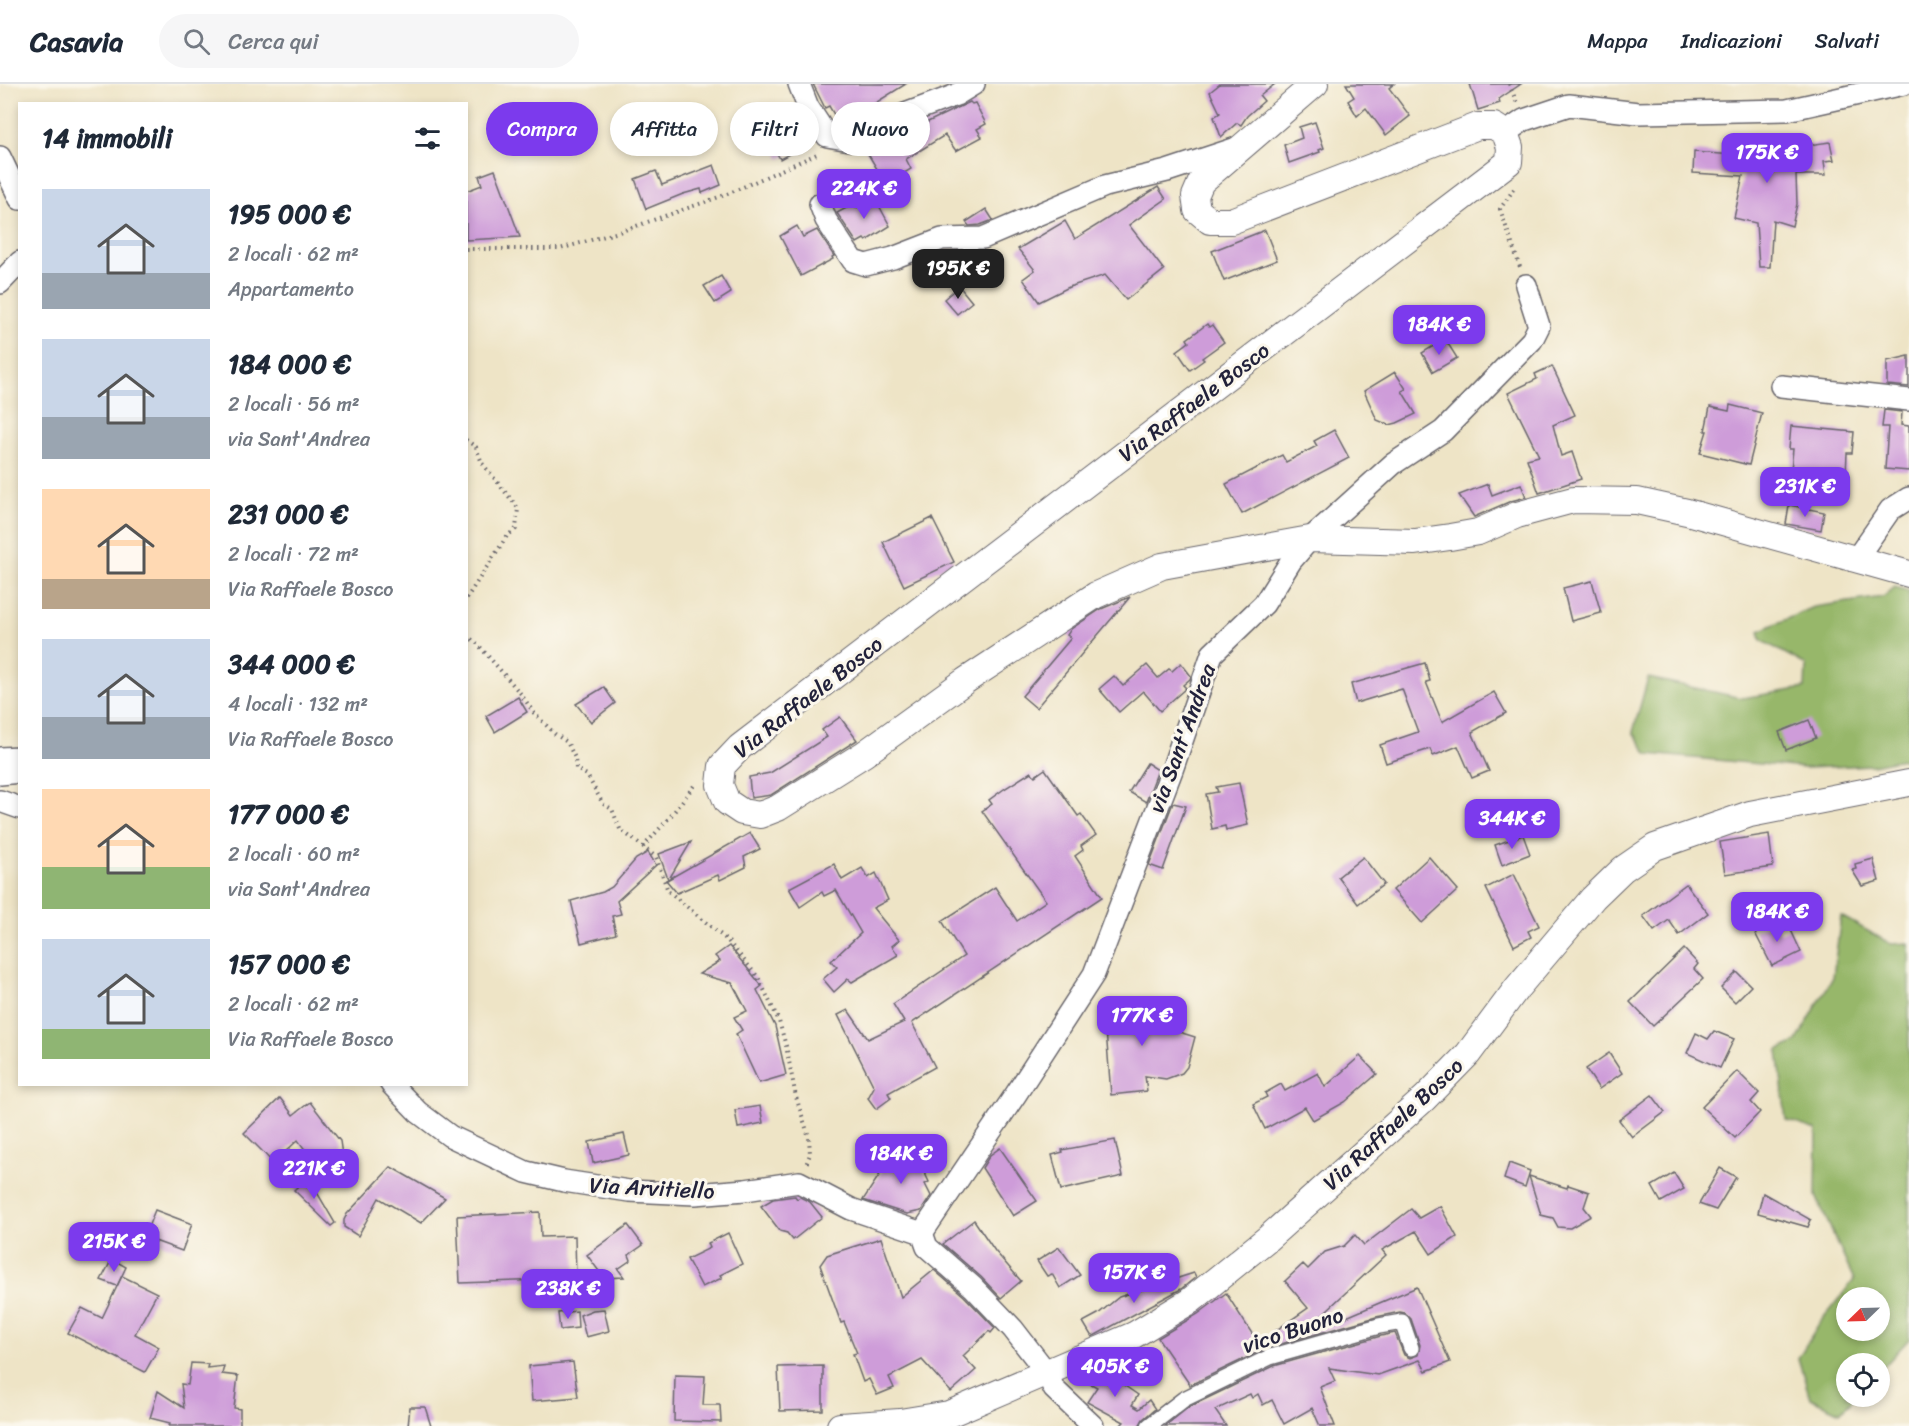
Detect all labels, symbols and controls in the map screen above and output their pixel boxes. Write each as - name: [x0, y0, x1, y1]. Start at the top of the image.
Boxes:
- search box: [159, 14, 579, 68]
- text: Casavia: [30, 17, 123, 66]
- text: Cerca qui: [228, 22, 319, 61]
- text: Mappa: [1587, 22, 1648, 60]
- text: Indicazioni: [1681, 22, 1782, 60]
- text: Salvati: [1815, 22, 1879, 60]
- icon: search: [180, 25, 213, 58]
- chip: Compra: [486, 102, 598, 156]
- chip: Affitta: [610, 102, 718, 156]
- chip: Filtri: [730, 102, 819, 156]
- chip: Nuovo: [831, 102, 930, 156]
- text: 14 immobili: [42, 115, 172, 161]
- icon: filters: [411, 122, 444, 155]
- pin: 175K €: [1718, 133, 1816, 184]
- text: 175K €: [1736, 135, 1798, 170]
- pin: 224K €: [815, 169, 913, 220]
- text: 224K €: [831, 171, 897, 206]
- text: 195 000 €: [228, 191, 351, 237]
- icon: home: [90, 213, 162, 285]
- text: 2 locali · 62 m²: [228, 237, 359, 272]
- pin: 195K €: [909, 249, 1007, 300]
- text: 195K €: [926, 251, 990, 286]
- text: Appartamento: [228, 272, 354, 307]
- pin: 184K €: [1390, 305, 1488, 356]
- text: 184K €: [1407, 307, 1471, 342]
- street label: Via Raffaele Bosco: [1110, 332, 1278, 472]
- text: 184 000 €: [228, 341, 351, 387]
- icon: home: [90, 363, 162, 435]
- text: 2 locali · 56 m²: [228, 387, 360, 422]
- text: via Sant'Andrea: [228, 422, 370, 457]
- pin: 231K €: [1756, 467, 1854, 518]
- text: 231K €: [1774, 469, 1836, 504]
- text: 231 000 €: [228, 491, 349, 537]
- icon: home: [90, 513, 162, 585]
- text: 2 locali · 72 m²: [228, 537, 359, 572]
- text: Via Raffaele Bosco: [228, 572, 394, 607]
- street label: Via Raffaele Bosco: [724, 626, 892, 768]
- text: 344 000 €: [228, 641, 355, 687]
- street label: via Sant'Andrea: [1137, 657, 1227, 818]
- icon: home: [90, 663, 162, 735]
- text: 4 locali · 132 m²: [228, 687, 368, 722]
- text: Via Raffaele Bosco: [228, 722, 394, 757]
- text: 177 000 €: [228, 791, 349, 837]
- pin: 344K €: [1463, 799, 1561, 850]
- text: 344K €: [1479, 801, 1545, 836]
- icon: home: [90, 813, 162, 885]
- text: 2 locali · 60 m²: [228, 837, 360, 872]
- text: via Sant'Andrea: [228, 872, 370, 907]
- pin: 184K €: [1728, 892, 1826, 943]
- text: 184K €: [1745, 894, 1809, 929]
- text: 157 000 €: [228, 941, 350, 987]
- icon: home: [90, 963, 162, 1035]
- text: 2 locali · 62 m²: [228, 987, 359, 1022]
- pin: 177K €: [1093, 996, 1191, 1047]
- text: 177K €: [1111, 998, 1173, 1033]
- text: Via Raffaele Bosco: [228, 1022, 394, 1057]
- street label: Via Raffaele Bosco: [1313, 1048, 1473, 1200]
- pin: 184K €: [852, 1134, 950, 1185]
- text: 184K €: [869, 1136, 933, 1171]
- pin: 221K €: [265, 1149, 363, 1200]
- text: 221K €: [283, 1151, 345, 1186]
- street label: Via Arvitiello: [588, 1165, 716, 1211]
- pin: 215K €: [65, 1222, 163, 1273]
- text: 215K €: [83, 1224, 145, 1259]
- pin: 157K €: [1085, 1253, 1183, 1304]
- text: 157K €: [1103, 1255, 1165, 1290]
- pin: 238K €: [519, 1269, 617, 1320]
- text: 238K €: [535, 1271, 601, 1306]
- north arrow: [1836, 1287, 1890, 1341]
- map controls: [1836, 1287, 1890, 1407]
- street label: vico Buono: [1237, 1295, 1349, 1365]
- pin: 405K €: [1066, 1347, 1164, 1398]
- text: 405K €: [1081, 1349, 1149, 1384]
- button: locate: [1836, 1353, 1890, 1407]

